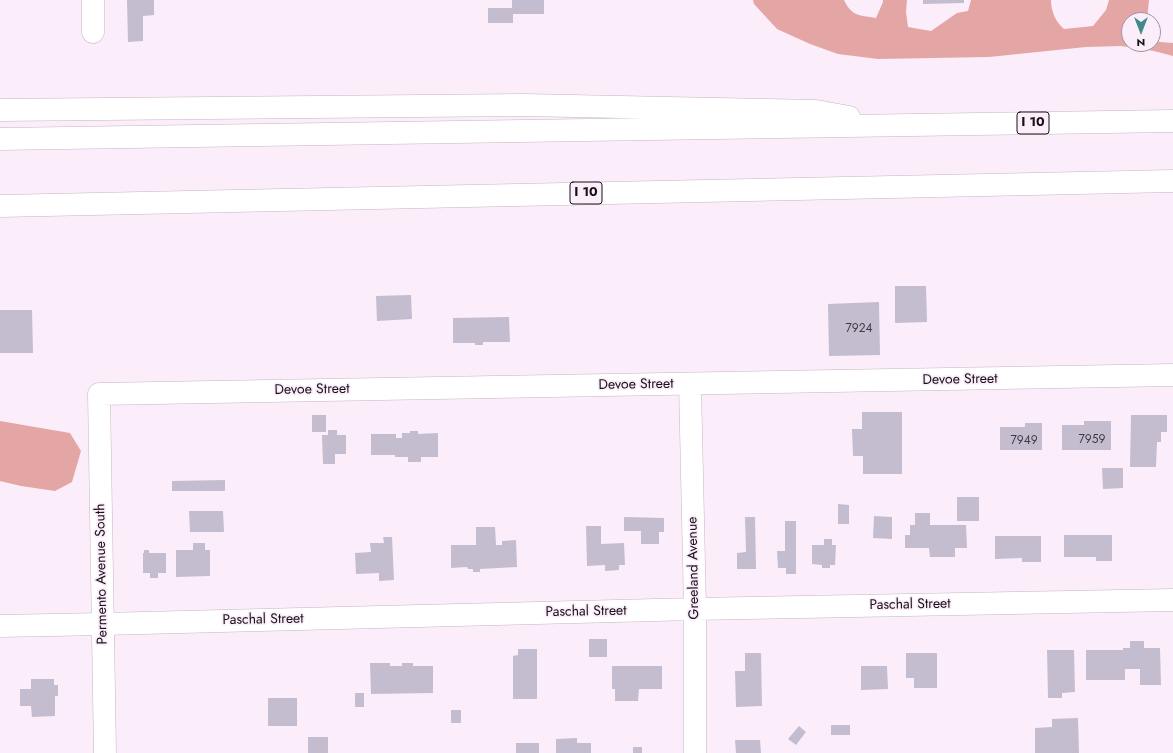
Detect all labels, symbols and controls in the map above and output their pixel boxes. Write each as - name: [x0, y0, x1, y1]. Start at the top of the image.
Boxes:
- north arrow: [1121, 12, 1161, 52]
- text: N: [1137, 35, 1145, 51]
- road number: I 10: [1017, 112, 1049, 134]
- road number: I 10: [570, 182, 602, 204]
- house number: 7924: [845, 322, 873, 336]
- street label: Devoe Street: [922, 371, 998, 389]
- street label: Devoe Street: [598, 376, 674, 394]
- street label: Devoe Street: [274, 381, 350, 399]
- house number: 7959: [1079, 433, 1105, 447]
- house number: 7949: [1010, 434, 1038, 448]
- street label: Permento Avenue South: [92, 503, 112, 645]
- street label: Greeland Avenue: [685, 516, 703, 620]
- street label: Paschal Street: [869, 596, 951, 614]
- street label: Paschal Street: [545, 603, 627, 621]
- street label: Paschal Street: [222, 611, 304, 629]

